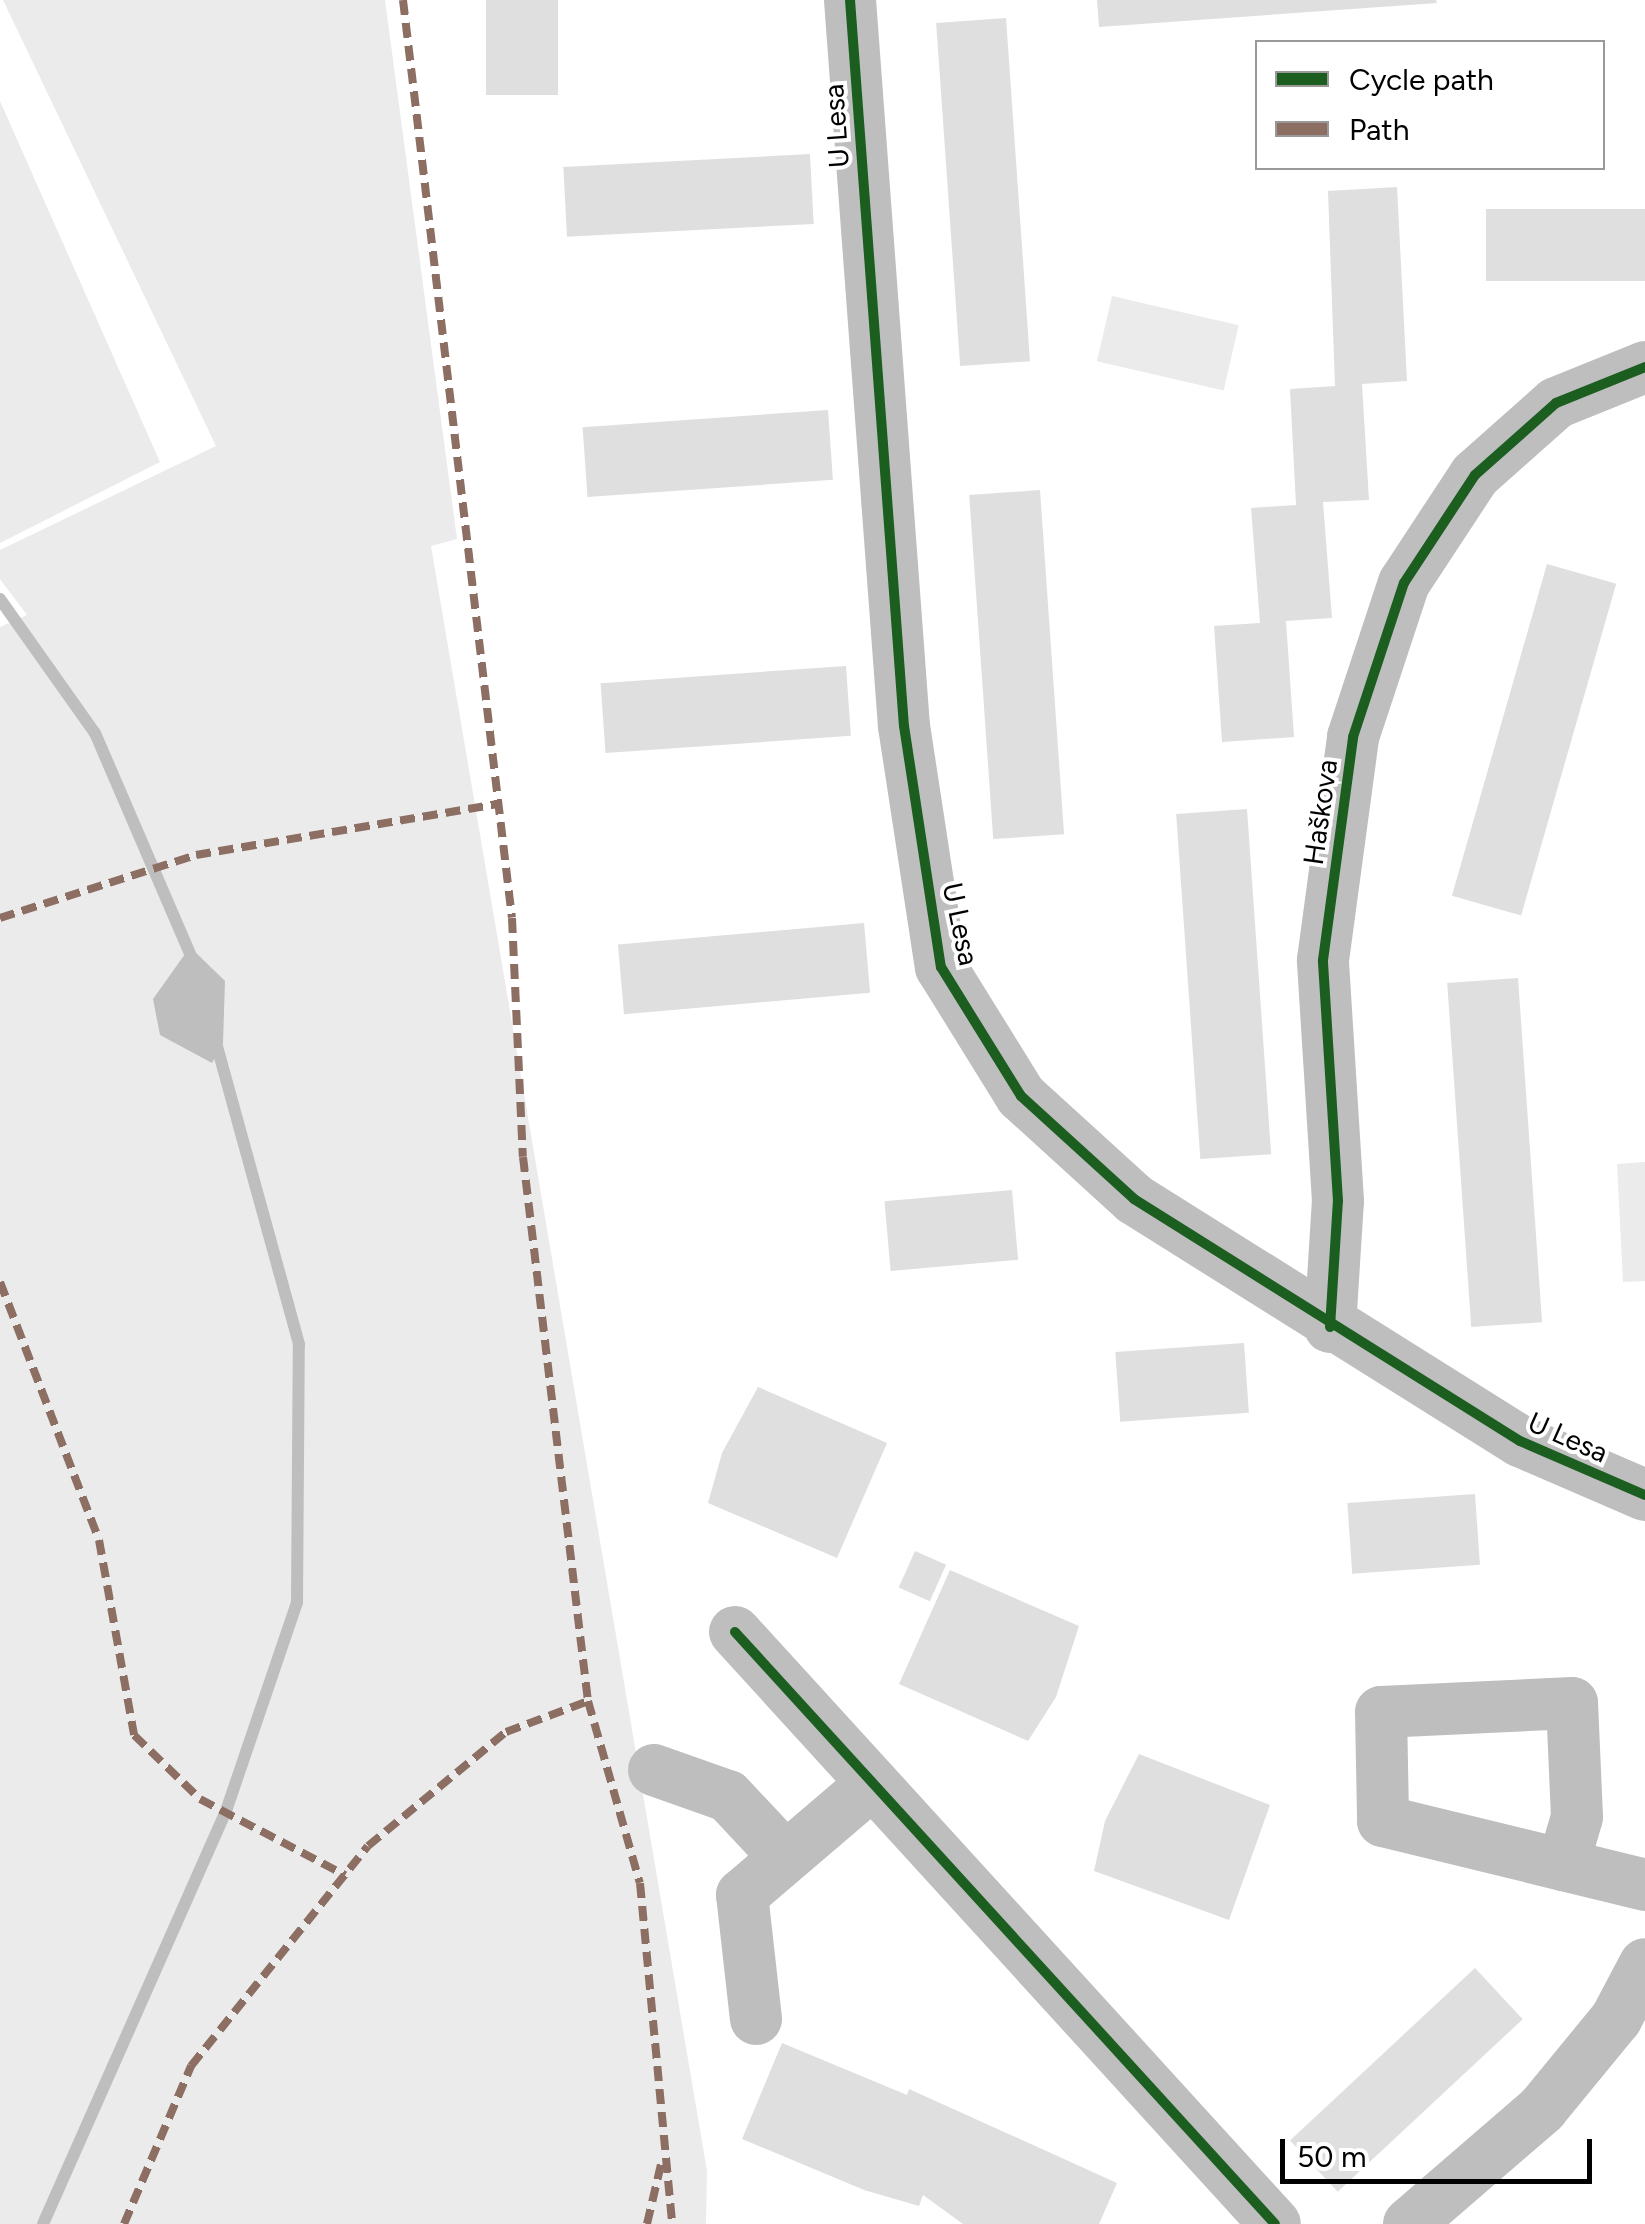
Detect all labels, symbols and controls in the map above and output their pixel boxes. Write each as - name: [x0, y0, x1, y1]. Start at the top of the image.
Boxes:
- legend: [1255, 40, 1605, 170]
- text: Cycle path: [1349, 61, 1494, 98]
- street label: U Lesa: [816, 83, 856, 169]
- text: Path: [1349, 111, 1409, 148]
- street label: Haškova: [1296, 757, 1344, 867]
- street label: U Lesa: [936, 879, 986, 969]
- street label: U Lesa: [1523, 1405, 1613, 1469]
- scale bar: [1285, 2119, 1598, 2181]
- text: 50 m: [1297, 2138, 1366, 2175]

